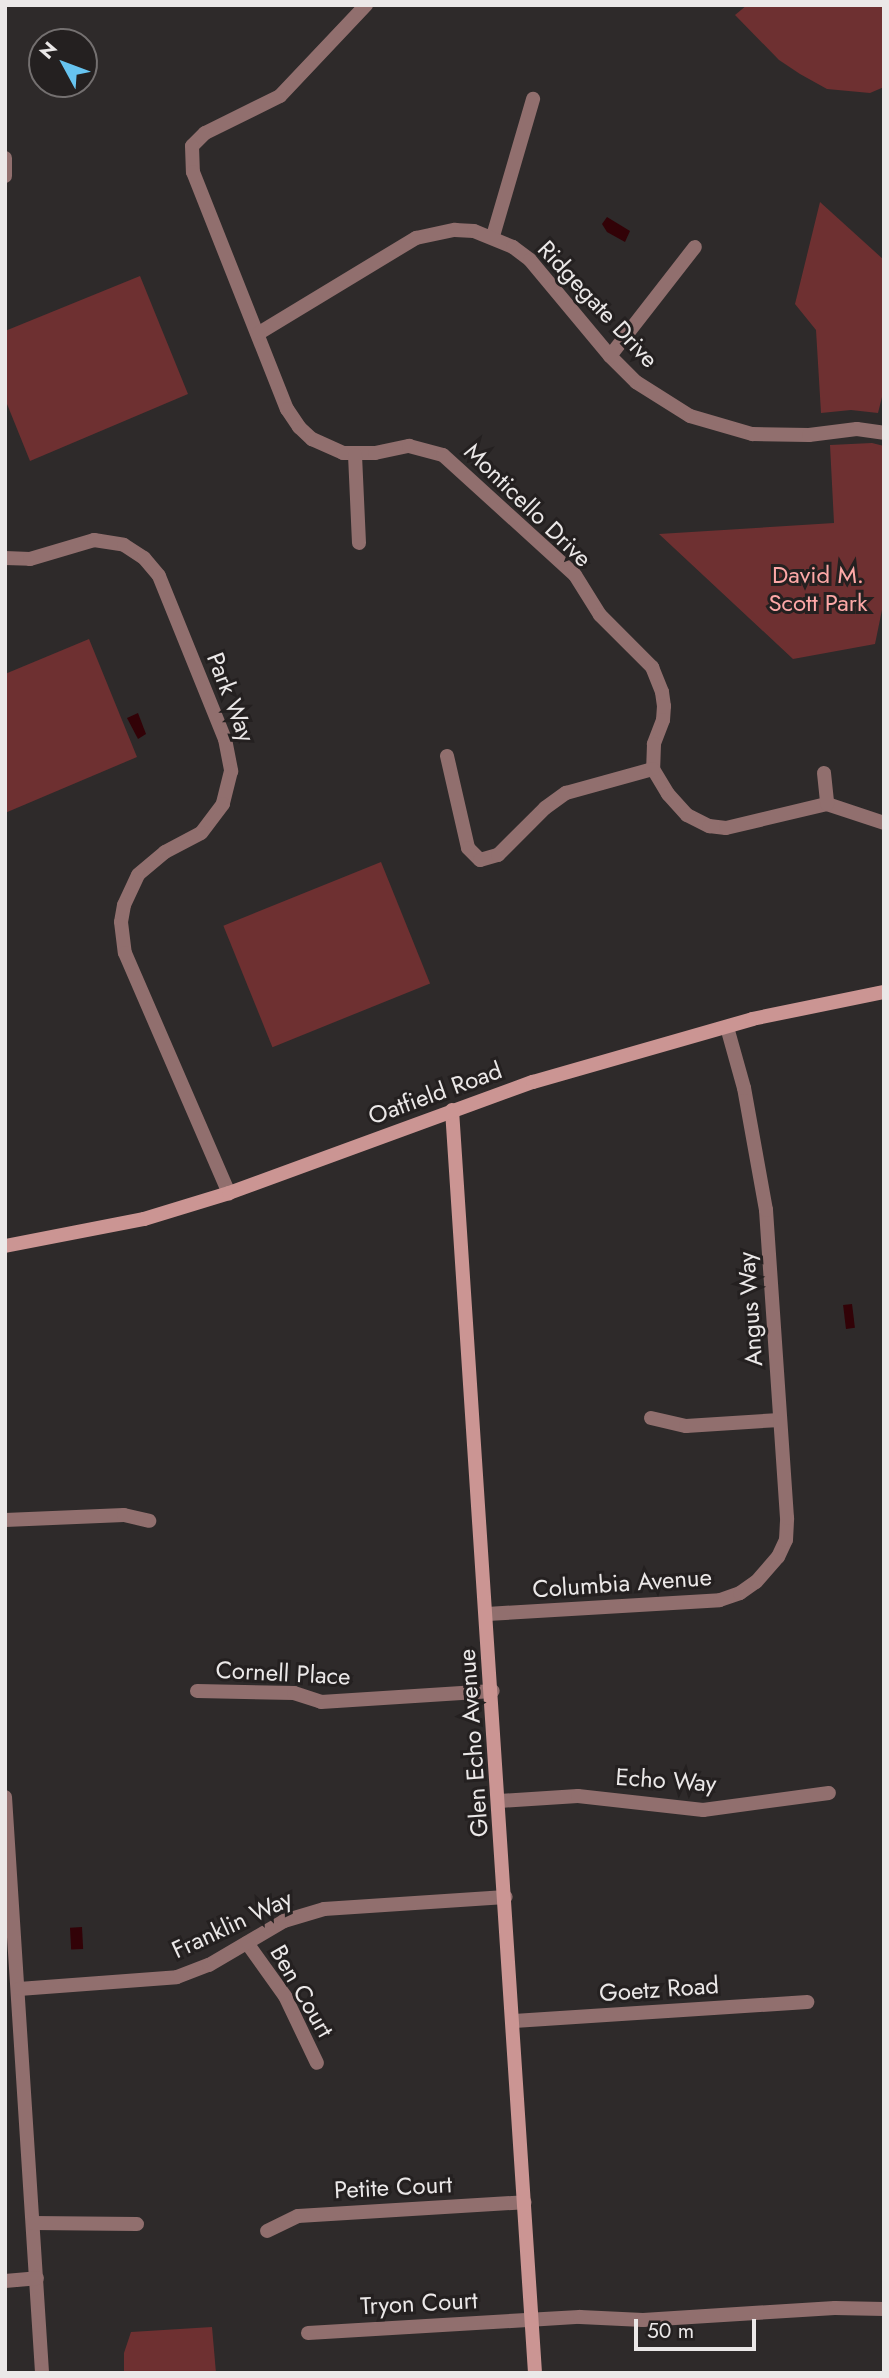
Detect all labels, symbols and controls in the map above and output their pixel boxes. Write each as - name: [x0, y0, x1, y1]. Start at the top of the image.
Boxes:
- north arrow: [28, 28, 98, 98]
- text: N: [33, 36, 63, 65]
- street label: Ridgegate Drive: [532, 234, 664, 374]
- street label: Monticello Drive: [458, 437, 598, 573]
- park label: David M. Scott Park: [768, 561, 868, 617]
- street label: Park Way: [201, 648, 261, 746]
- street label: Oatfield Road: [364, 1056, 506, 1130]
- street label: Angus Way: [732, 1251, 768, 1367]
- street label: Columbia Avenue: [531, 1562, 713, 1604]
- street label: Glen Echo Avenue: [452, 1648, 494, 1838]
- street label: Cornell Place: [215, 1655, 351, 1691]
- street label: Echo Way: [615, 1762, 717, 1798]
- street label: Franklin Way: [167, 1884, 297, 1964]
- street label: Ben Court: [264, 1940, 340, 2042]
- street label: Goetz Road: [598, 1970, 720, 2008]
- street label: Petite Court: [333, 2170, 453, 2204]
- street label: Tryon Court: [360, 2286, 478, 2320]
- scale bar: [637, 2304, 760, 2348]
- text: 50 m: [647, 2316, 694, 2346]

